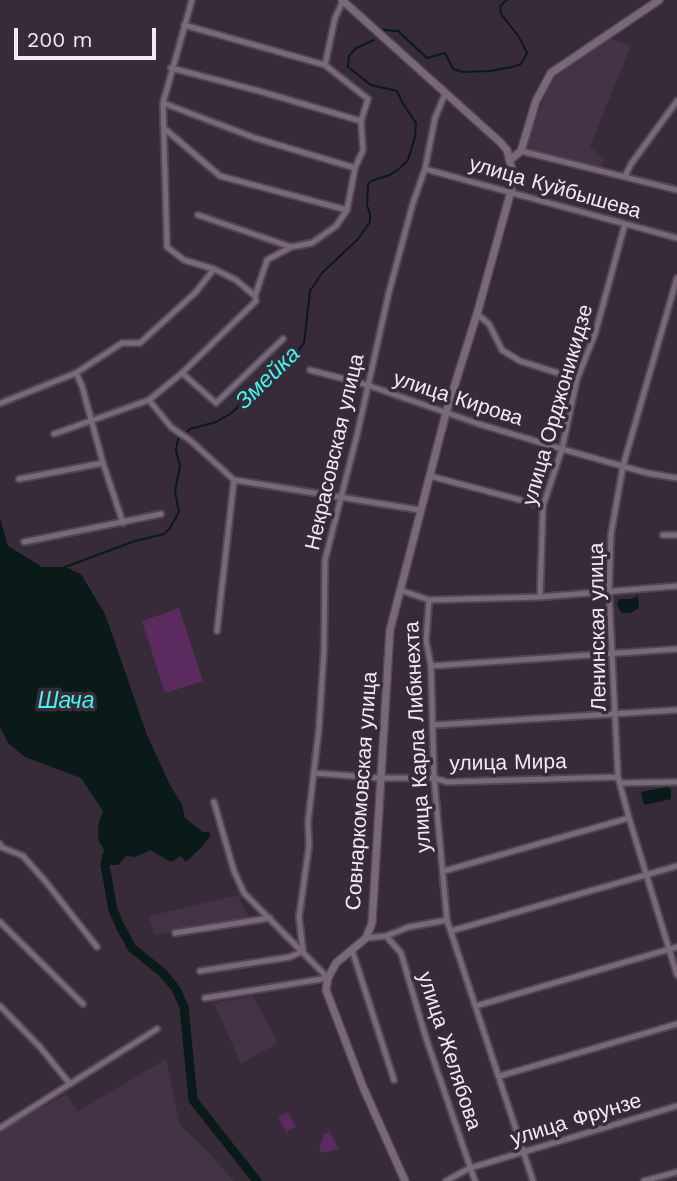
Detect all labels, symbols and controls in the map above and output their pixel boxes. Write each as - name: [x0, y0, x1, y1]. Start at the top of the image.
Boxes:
- scale bar: [18, 14, 159, 58]
- text: 200 m: [27, 27, 93, 52]
- street label: улица Куйбышева: [466, 151, 644, 225]
- street label: улица Орджоникидзе: [517, 302, 599, 508]
- water label: Змейка: [230, 341, 306, 415]
- street label: Некрасовская улица: [300, 351, 370, 553]
- street label: улица Кирова: [390, 366, 526, 432]
- street label: Ленинская улица: [584, 543, 612, 711]
- street label: улица Карла Либкнехта: [399, 621, 437, 853]
- street label: Совнаркомовская улица: [341, 671, 383, 911]
- water label: Шача: [37, 687, 95, 715]
- street label: улица Мира: [449, 749, 567, 777]
- street label: улица Желябова: [412, 969, 486, 1133]
- street label: улица Фрунзе: [508, 1088, 644, 1152]

